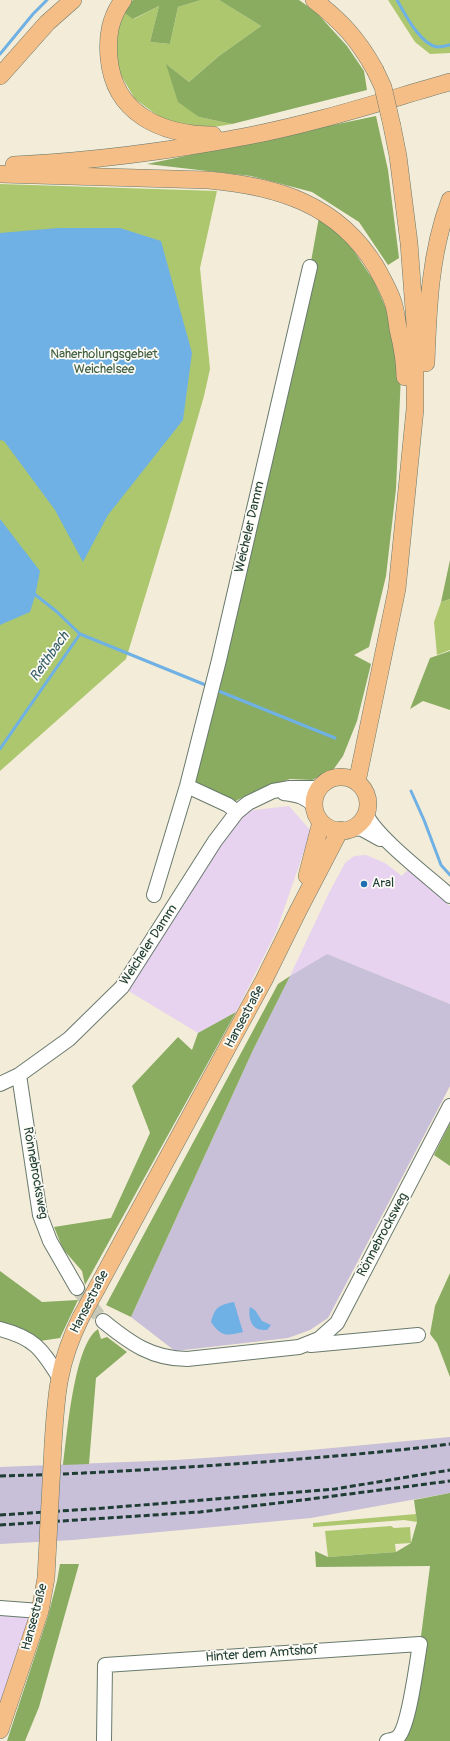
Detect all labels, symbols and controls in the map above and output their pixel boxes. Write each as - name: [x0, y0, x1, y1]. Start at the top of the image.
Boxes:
- park label: Naherholungsgebiet Weichelsee: [50, 347, 158, 378]
- street label: Weicheler Damm: [232, 480, 268, 574]
- water label: Reithbach: [27, 629, 73, 685]
- place label: Aral: [372, 876, 394, 892]
- marker: Aral: [359, 879, 369, 889]
- street label: Weicheler Damm: [117, 902, 181, 988]
- street label: Hansestraße: [222, 983, 268, 1051]
- street label: Rönnebrocksweg: [19, 1126, 51, 1220]
- street label: Rönnebrocksweg: [354, 1190, 412, 1280]
- street label: Hansestraße: [68, 1268, 112, 1336]
- street label: Hansestraße: [19, 1582, 51, 1652]
- street label: Hinter dem Amtshof: [205, 1642, 319, 1666]

